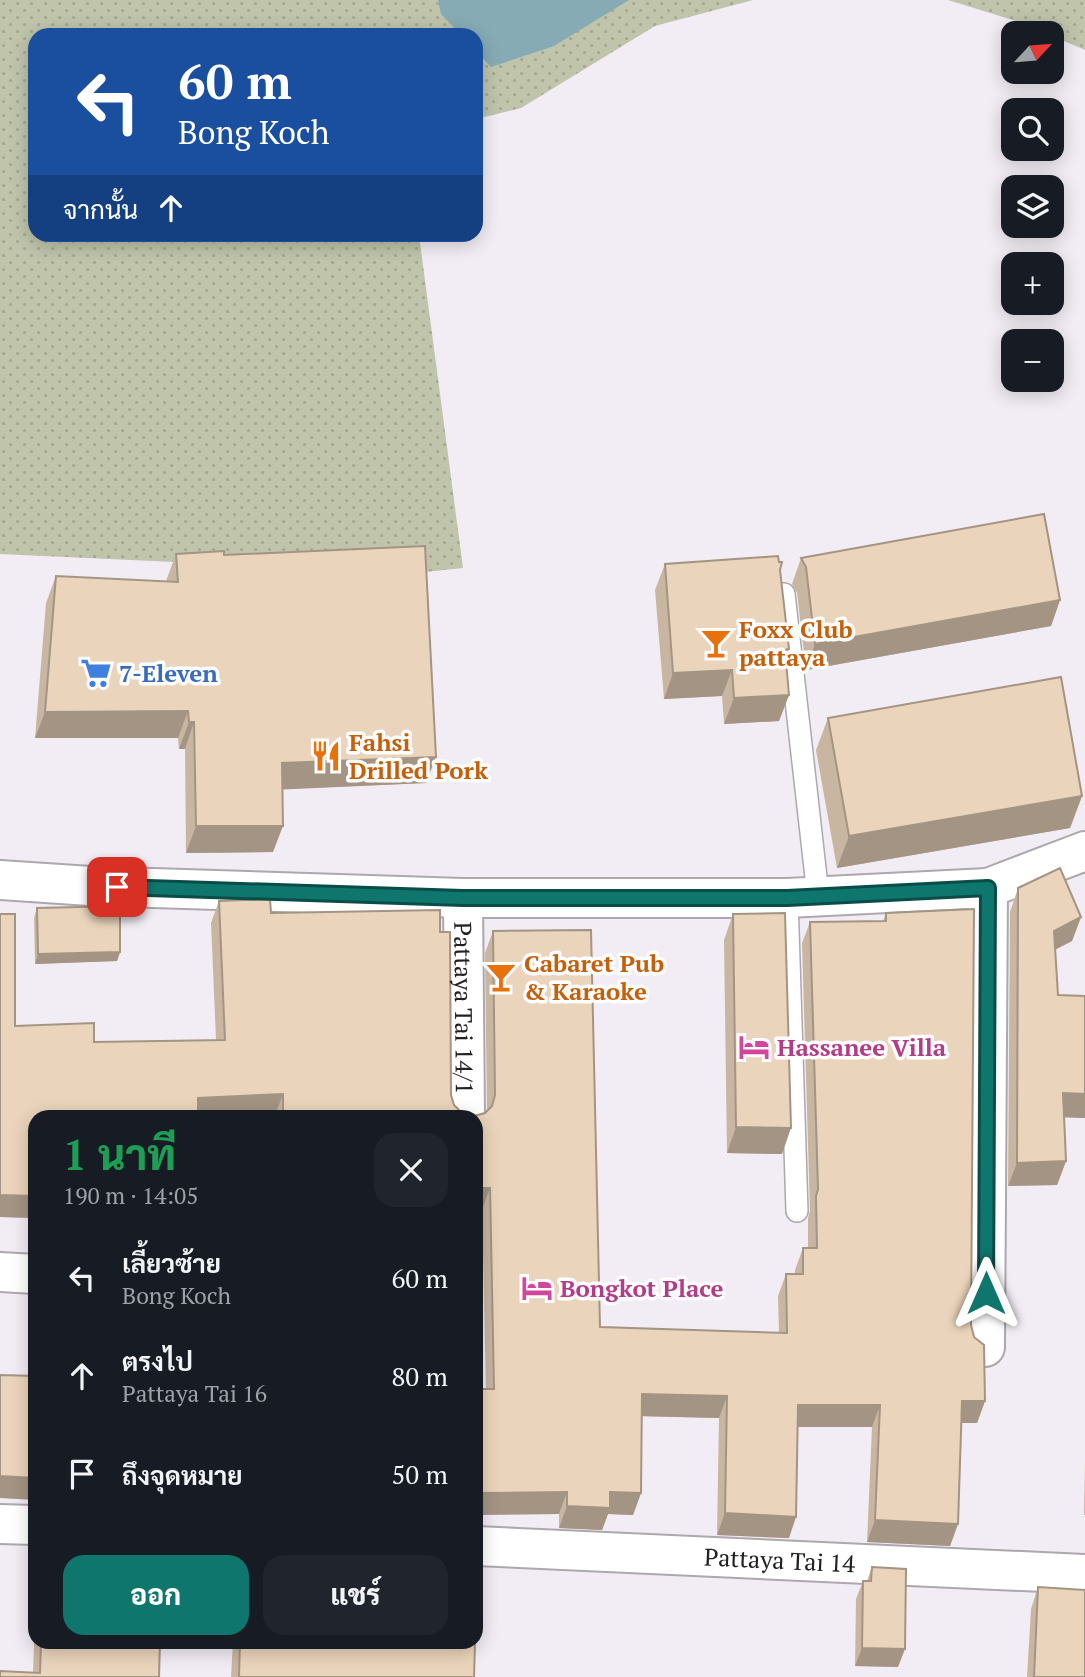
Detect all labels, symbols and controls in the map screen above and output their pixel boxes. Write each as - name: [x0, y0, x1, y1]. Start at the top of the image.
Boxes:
- north arrow: [1001, 21, 1064, 84]
- map controls: [1001, 21, 1064, 392]
- text: 60 m: [178, 48, 292, 113]
- icon: left: [63, 56, 154, 147]
- button: search: [1001, 98, 1064, 161]
- text: Bong Koch: [178, 111, 330, 153]
- button: layers: [1001, 175, 1064, 238]
- icon: ahead: [152, 189, 190, 227]
- text: จากนั้น: [63, 192, 138, 226]
- button: +: [1001, 252, 1064, 315]
- button: −: [1001, 329, 1064, 392]
- place label: Foxx Club pattaya: [739, 613, 853, 673]
- bar icon: Foxx Club pattaya: [699, 626, 733, 660]
- supermarket icon: 7-Eleven: [79, 656, 113, 690]
- place label: 7-Eleven: [119, 657, 218, 689]
- place label: Fahsi Drilled Pork: [349, 726, 488, 786]
- restaurant icon: Fahsi Drilled Pork: [309, 739, 343, 773]
- pin: [87, 857, 147, 917]
- icon: arrive: [98, 868, 136, 906]
- street label: Pattaya Tai 14/1: [447, 922, 481, 1094]
- place label: Cabaret Pub & Karaoke: [524, 947, 664, 1007]
- bar icon: Cabaret Pub & Karaoke: [484, 960, 518, 994]
- hotel icon: Hassanee Villa: [737, 1030, 771, 1064]
- place label: Hassanee Villa: [777, 1031, 947, 1063]
- text: 1 นาที: [63, 1126, 176, 1182]
- button: close: [374, 1133, 448, 1207]
- text: 190 m · 14:05: [63, 1180, 198, 1211]
- text: เลี้ยวซ้าย: [122, 1246, 221, 1280]
- position arrow: [949, 1256, 1023, 1330]
- icon: left: [63, 1259, 101, 1297]
- text: 60 m: [392, 1261, 448, 1295]
- hotel icon: Bongkot Place: [520, 1271, 554, 1305]
- place label: Bongkot Place: [560, 1272, 724, 1304]
- text: Bong Koch: [122, 1280, 231, 1311]
- text: ตรงไป: [122, 1344, 193, 1378]
- icon: ahead: [63, 1357, 101, 1395]
- text: 80 m: [392, 1359, 448, 1393]
- text: Pattaya Tai 16: [122, 1378, 267, 1409]
- icon: arrive: [63, 1455, 101, 1493]
- text: 50 m: [392, 1457, 448, 1491]
- text: ถึงจุดหมาย: [122, 1458, 243, 1492]
- street label: Pattaya Tai 14: [703, 1541, 856, 1579]
- button: ออก: [63, 1555, 249, 1635]
- button: แชร์: [263, 1555, 448, 1635]

